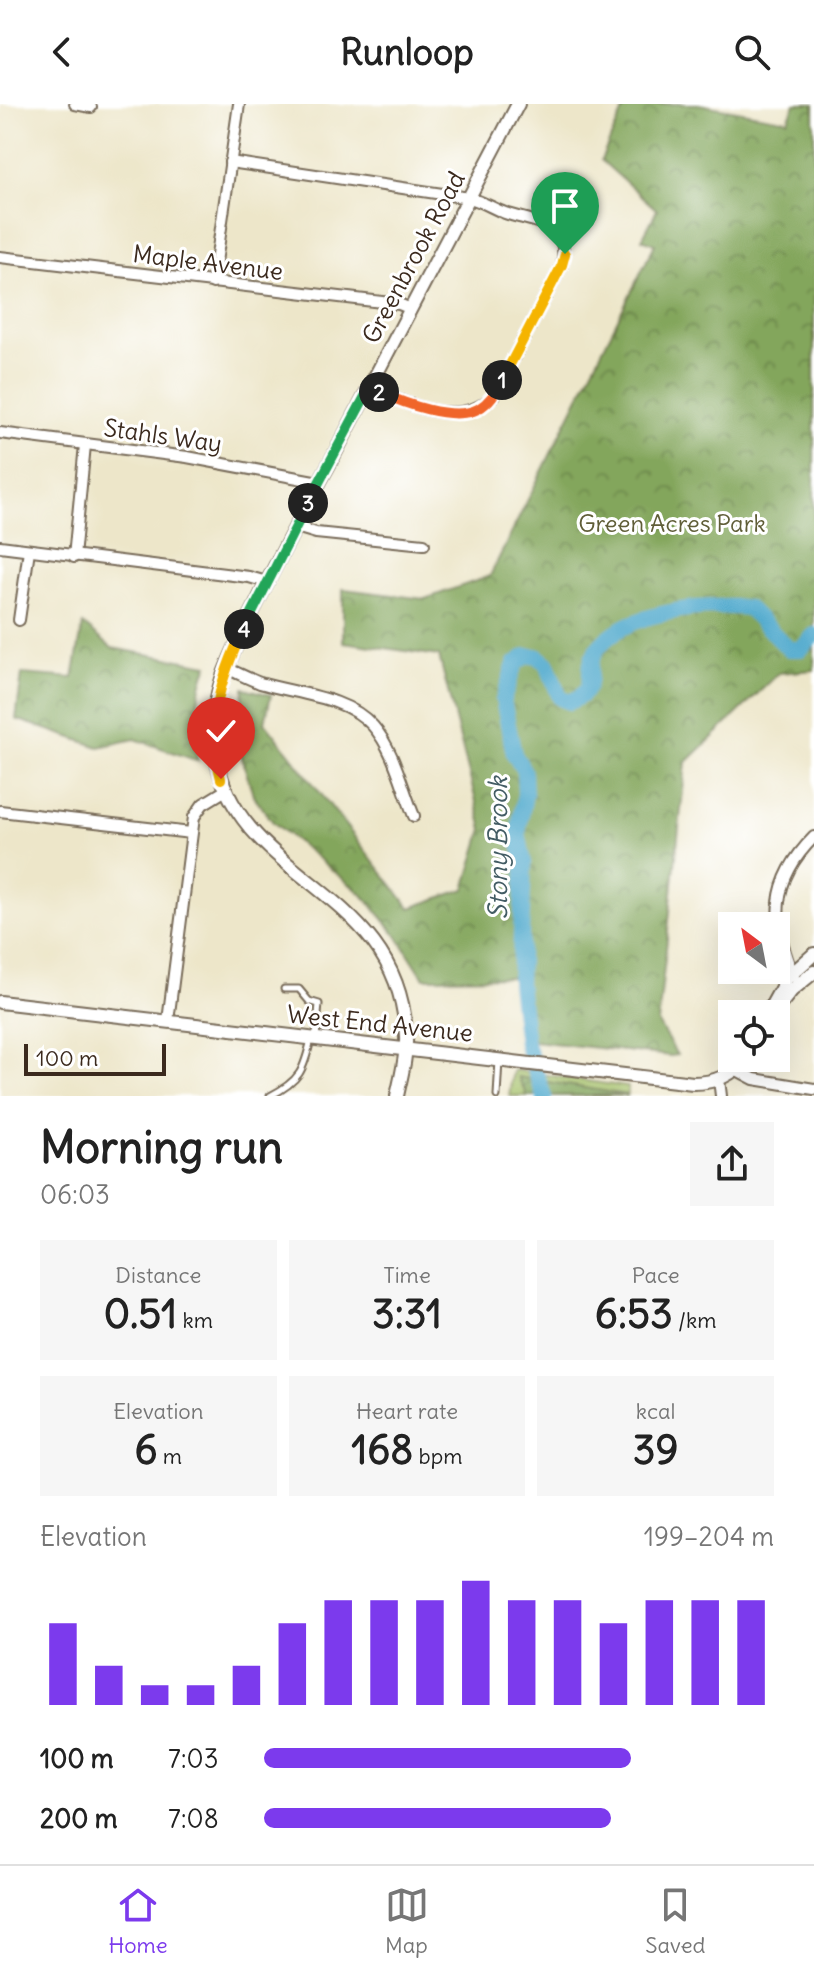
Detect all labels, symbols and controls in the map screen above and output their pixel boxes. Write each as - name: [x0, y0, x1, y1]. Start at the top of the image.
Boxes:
- icon: back: [40, 30, 84, 74]
- text: Runloop: [340, 30, 474, 75]
- icon: search: [730, 30, 774, 74]
- street label: Greenbrook Road: [355, 166, 471, 348]
- pin: [531, 172, 599, 254]
- icon: arrive: [543, 184, 587, 228]
- street label: Maple Avenue: [131, 238, 285, 286]
- pin: 1: [482, 360, 522, 400]
- text: 1: [498, 366, 506, 394]
- pin: 2: [359, 372, 399, 412]
- text: 2: [373, 378, 385, 406]
- street label: Stahls Way: [102, 412, 224, 458]
- pin: 3: [288, 483, 328, 523]
- text: 3: [302, 489, 314, 517]
- park label: Green Acres Park: [578, 508, 766, 538]
- pin: 4: [224, 609, 264, 649]
- text: 4: [238, 615, 250, 643]
- pin: [187, 697, 255, 779]
- icon: check: [199, 709, 243, 753]
- water label: Stony Brook: [481, 775, 514, 920]
- north arrow: [718, 912, 790, 984]
- map controls: [718, 912, 790, 1072]
- street label: West End Avenue: [286, 998, 474, 1048]
- button: locate: [718, 1000, 790, 1072]
- scale bar: [24, 1040, 166, 1076]
- text: 100 m: [36, 1044, 98, 1072]
- text: Morning run: [40, 1120, 283, 1175]
- button: share: [690, 1122, 774, 1206]
- text: 06:03: [40, 1178, 110, 1211]
- text: Distance: [115, 1261, 201, 1289]
- text: Time: [383, 1261, 431, 1289]
- text: Pace: [632, 1261, 680, 1289]
- text: 0.51: [104, 1289, 177, 1339]
- text: 3:31: [372, 1289, 442, 1339]
- text: 6:53: [595, 1289, 673, 1339]
- text: km: [177, 1306, 213, 1334]
- text: /km: [673, 1306, 716, 1334]
- text: Elevation: [113, 1397, 203, 1425]
- text: Heart rate: [356, 1397, 458, 1425]
- text: kcal: [636, 1397, 675, 1425]
- text: 6: [135, 1425, 158, 1475]
- text: 168: [351, 1425, 413, 1475]
- text: 39: [633, 1425, 679, 1475]
- text: m: [158, 1442, 182, 1470]
- text: bpm: [413, 1442, 463, 1470]
- text: Elevation: [40, 1520, 147, 1553]
- text: 199–204 m: [644, 1520, 774, 1553]
- text: 100 m: [40, 1742, 114, 1775]
- text: 7:03: [168, 1742, 219, 1775]
- text: 200 m: [40, 1802, 117, 1835]
- text: 7:08: [168, 1802, 219, 1835]
- tab: Home: [108, 1883, 168, 1959]
- tab: Map: [385, 1883, 429, 1959]
- tab: Saved: [645, 1883, 706, 1959]

